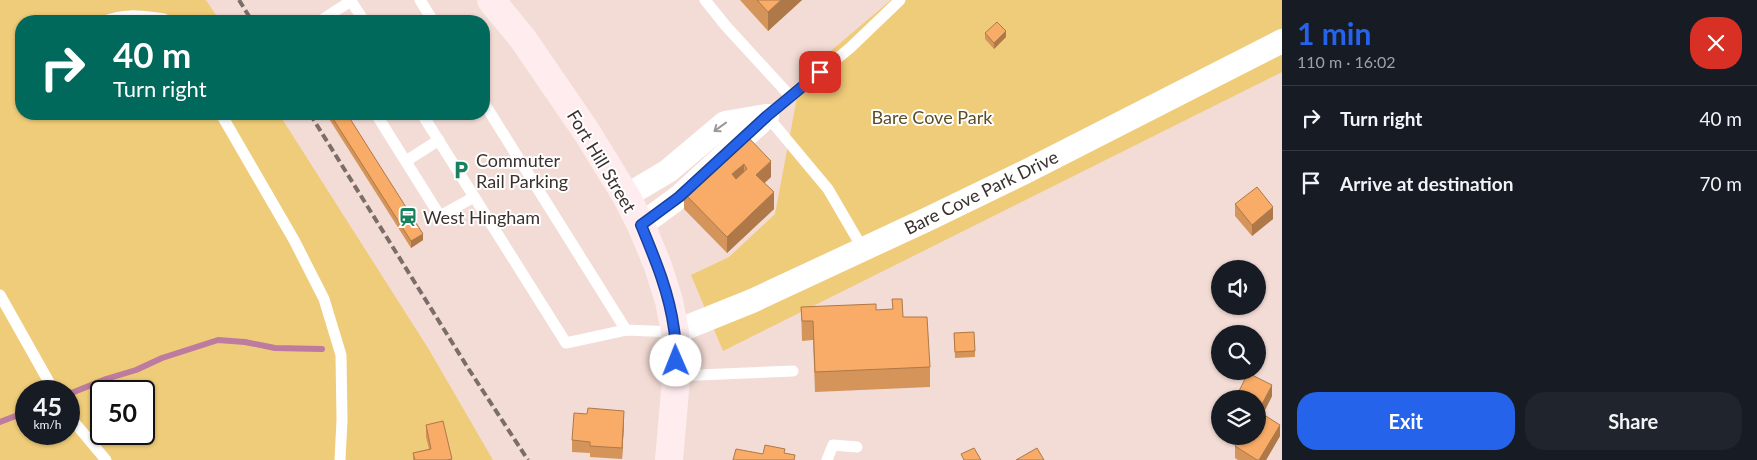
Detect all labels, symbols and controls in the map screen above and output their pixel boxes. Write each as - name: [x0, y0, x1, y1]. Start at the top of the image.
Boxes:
- text: 1 min: [1297, 15, 1371, 51]
- button: close: [1690, 17, 1742, 69]
- text: 40 m: [113, 33, 191, 75]
- icon: right: [30, 35, 95, 100]
- pin: [799, 51, 841, 93]
- text: 110 m · 16:02: [1297, 52, 1396, 71]
- icon: arrive: [806, 58, 834, 86]
- text: Turn right: [113, 75, 207, 102]
- icon: right: [1297, 104, 1325, 132]
- street label: Fort Hill Street: [563, 106, 641, 217]
- park label: Bare Cove Park: [872, 106, 993, 128]
- text: Turn right: [1340, 107, 1422, 130]
- text: 40 m: [1699, 107, 1742, 130]
- one-way arrow: [713, 122, 727, 132]
- street label: Bare Cove Park Drive: [901, 145, 1061, 239]
- place label: Commuter Rail Parking: [476, 149, 568, 192]
- parking icon: Commuter Rail Parking: [450, 159, 472, 181]
- icon: arrive: [1297, 169, 1325, 197]
- text: Arrive at destination: [1340, 172, 1513, 195]
- text: 70 m: [1699, 172, 1742, 195]
- station icon: West Hingham: [397, 206, 419, 228]
- place label: West Hingham: [423, 206, 540, 228]
- map controls: [1211, 260, 1266, 445]
- button: sound: [1211, 260, 1266, 315]
- button: search: [1211, 325, 1266, 380]
- position arrow: [649, 334, 701, 386]
- speed limit sign: 50: [90, 380, 155, 445]
- button: layers: [1211, 390, 1266, 445]
- text: 45: [33, 391, 62, 421]
- button: Exit: [1297, 392, 1515, 450]
- button: Share: [1525, 392, 1742, 450]
- text: km/h: [33, 417, 62, 432]

